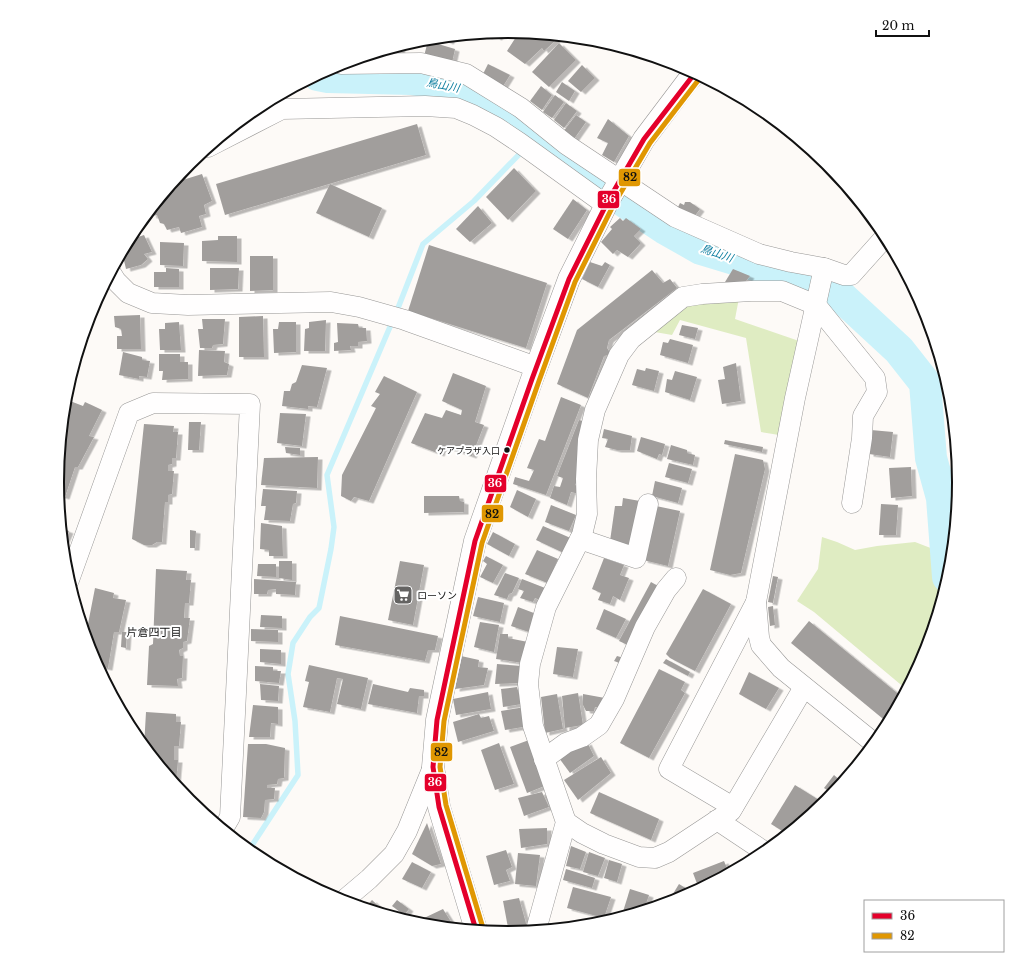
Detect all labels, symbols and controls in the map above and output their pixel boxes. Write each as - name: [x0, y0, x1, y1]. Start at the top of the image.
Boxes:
- scale bar: [876, 12, 929, 38]
- text: 20 m: [882, 18, 914, 33]
- water label: 鳥山川: [425, 75, 462, 95]
- line badge: 82: [618, 168, 641, 187]
- text: 82: [623, 170, 637, 184]
- line badge: 36: [597, 190, 620, 209]
- text: 36: [602, 192, 616, 206]
- water label: 鳥山川: [699, 241, 736, 265]
- place label: ケアプラザ入口: [437, 445, 500, 456]
- marker: ケアプラザ入口: [502, 445, 512, 455]
- line badge: 36: [484, 474, 507, 493]
- text: 36: [488, 476, 502, 490]
- line badge: 82: [481, 504, 504, 523]
- text: 82: [485, 507, 499, 521]
- supermarket icon: ローソン: [392, 584, 414, 606]
- place label: ローソン: [417, 589, 457, 602]
- district label: 片倉四丁目: [127, 625, 182, 639]
- line badge: 82: [430, 742, 453, 762]
- text: 82: [434, 745, 448, 759]
- line badge: 36: [424, 773, 447, 792]
- text: 36: [428, 775, 442, 789]
- legend: [864, 900, 1004, 952]
- text: 36: [900, 908, 915, 923]
- text: 82: [900, 928, 915, 943]

